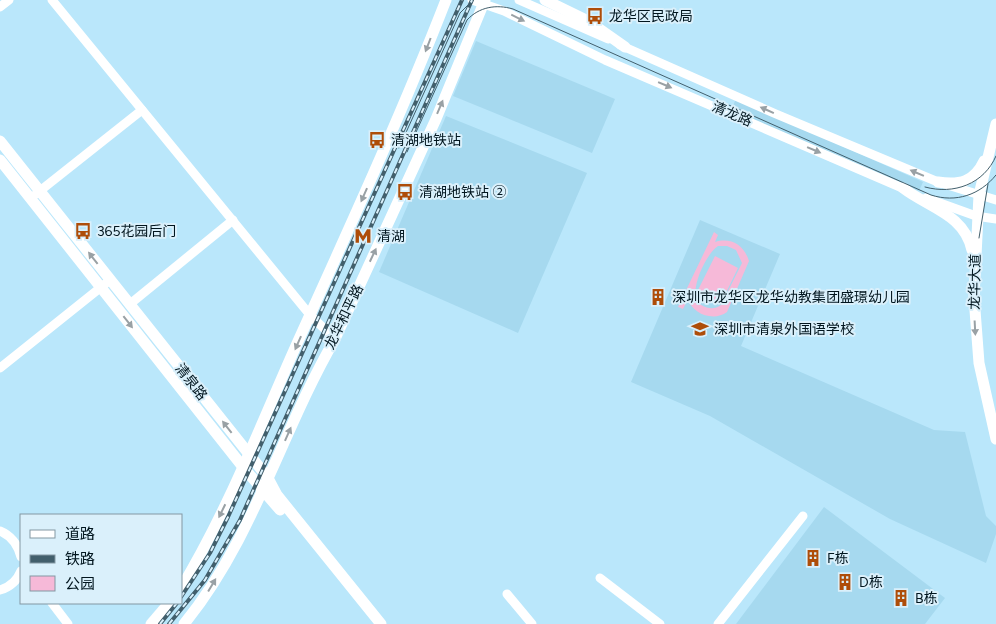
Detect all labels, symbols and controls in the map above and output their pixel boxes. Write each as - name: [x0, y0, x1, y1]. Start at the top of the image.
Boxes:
- bus stop icon: 龙华区民政局: [585, 6, 605, 26]
- place label: 龙华区民政局: [609, 8, 693, 25]
- one-way arrow: [510, 14, 525, 22]
- one-way arrow: [424, 38, 431, 53]
- one-way arrow: [658, 82, 672, 90]
- street label: 清龙路: [709, 98, 755, 130]
- one-way arrow: [437, 100, 444, 115]
- one-way arrow: [760, 106, 774, 114]
- bus stop icon: 清湖地铁站: [367, 130, 387, 150]
- place label: 清湖地铁站: [391, 132, 461, 149]
- one-way arrow: [807, 146, 822, 154]
- one-way arrow: [910, 168, 924, 176]
- bus stop icon: 清湖地铁站 ②: [395, 182, 415, 202]
- place label: 清湖地铁站 ②: [419, 184, 506, 201]
- one-way arrow: [360, 188, 368, 202]
- bus stop icon: 365花园后门: [73, 221, 93, 241]
- place label: 365花园后门: [97, 223, 177, 240]
- metro station icon: 清湖: [353, 226, 373, 246]
- place label: 清湖: [377, 228, 405, 245]
- one-way arrow: [369, 248, 377, 262]
- one-way arrow: [88, 252, 99, 265]
- street label: 龙华大道: [966, 254, 984, 310]
- street label: 龙华和平路: [321, 282, 367, 352]
- building icon: 深圳市龙华区龙华幼教集团盛璟幼儿园: [648, 287, 668, 307]
- place label: 深圳市龙华区龙华幼教集团盛璟幼儿园: [672, 289, 910, 306]
- one-way arrow: [122, 315, 133, 328]
- school or university icon: 深圳市清泉外国语学校: [690, 319, 710, 339]
- place label: 深圳市清泉外国语学校: [714, 321, 854, 338]
- one-way arrow: [972, 321, 980, 337]
- one-way arrow: [293, 336, 301, 350]
- street label: 清泉路: [171, 360, 211, 404]
- one-way arrow: [221, 421, 232, 434]
- one-way arrow: [285, 427, 293, 441]
- one-way arrow: [218, 504, 226, 518]
- legend: [20, 514, 182, 604]
- text: 道路: [65, 525, 95, 543]
- building icon: F栋: [803, 548, 823, 568]
- text: 铁路: [65, 550, 95, 568]
- place label: F栋: [827, 550, 849, 567]
- building icon: D栋: [835, 572, 855, 592]
- place label: D栋: [859, 574, 883, 591]
- text: 公园: [65, 575, 95, 593]
- one-way arrow: [208, 578, 217, 591]
- building icon: B栋: [891, 588, 911, 608]
- place label: B栋: [915, 590, 938, 607]

